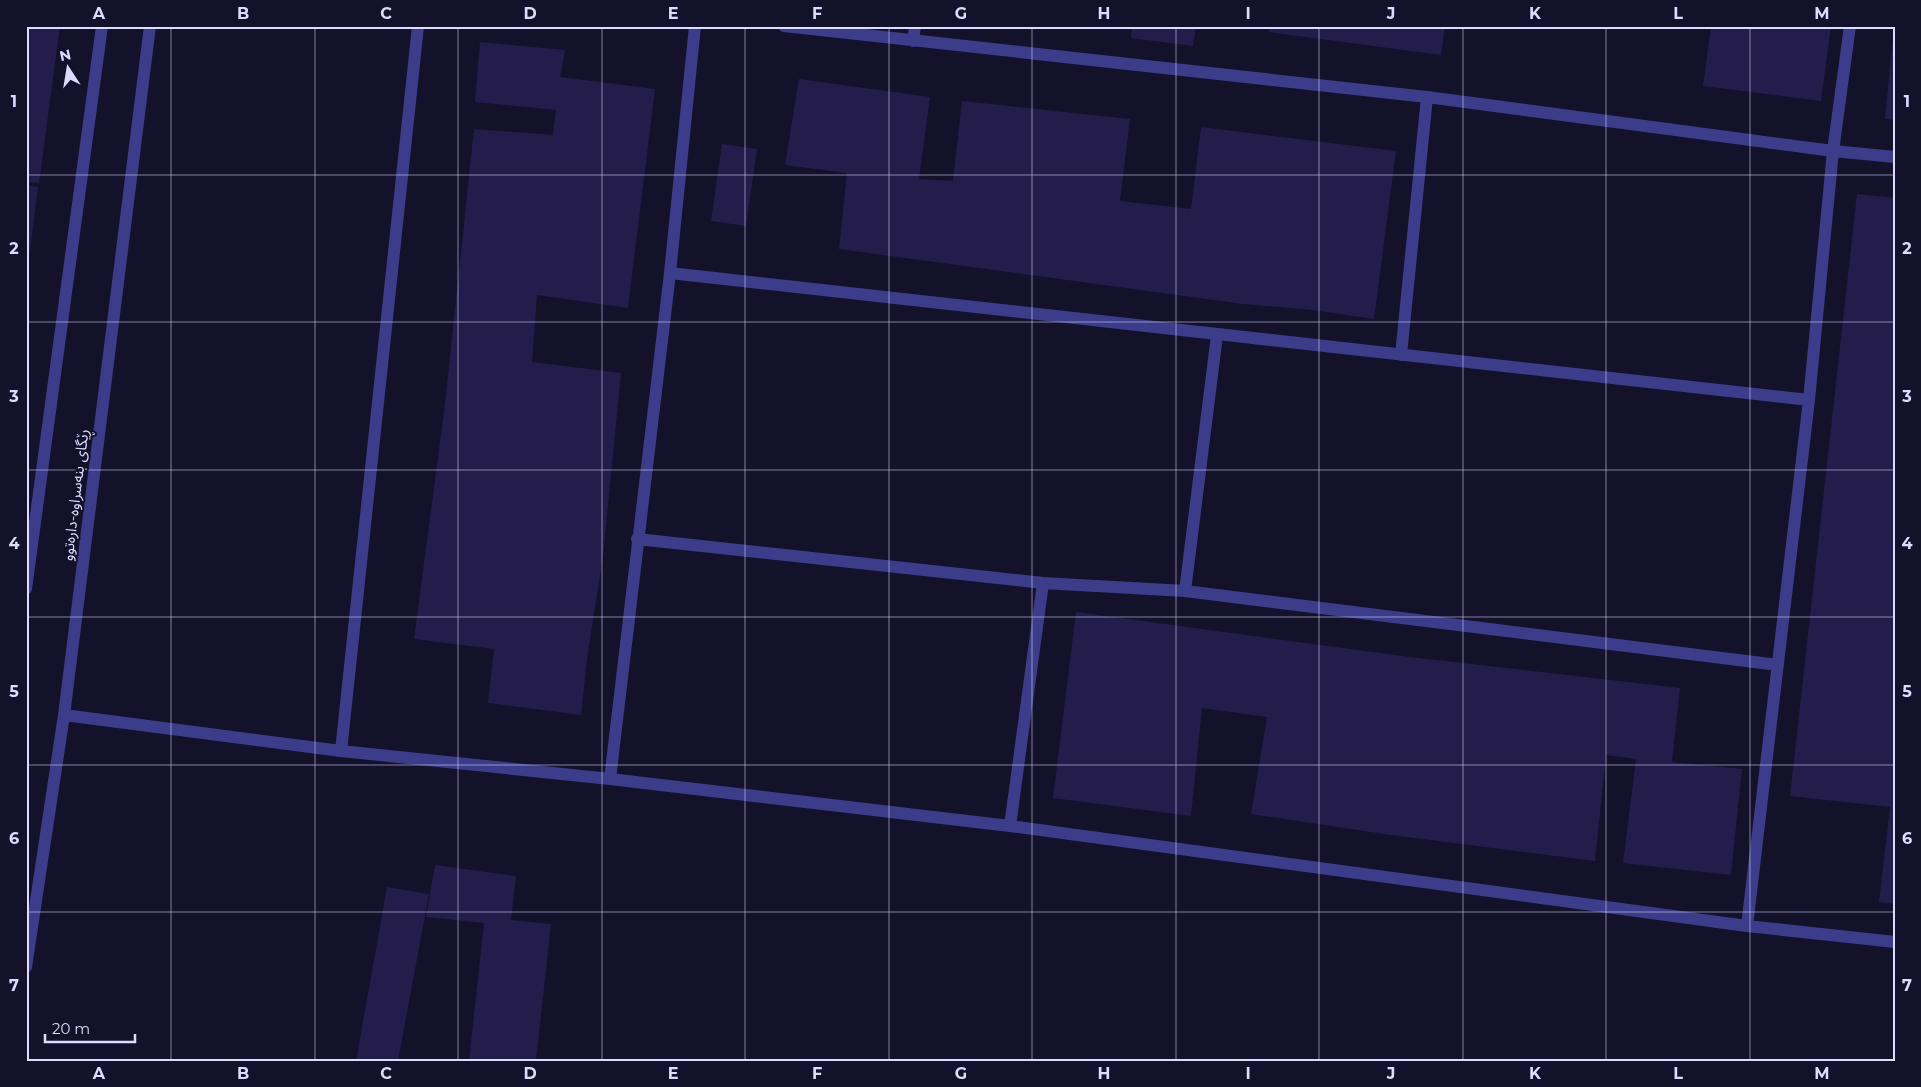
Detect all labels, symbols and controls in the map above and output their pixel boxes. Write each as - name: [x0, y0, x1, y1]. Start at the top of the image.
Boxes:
- text: A: [92, 4, 106, 23]
- text: B: [237, 4, 249, 23]
- text: C: [380, 4, 392, 23]
- text: D: [523, 4, 537, 23]
- text: E: [668, 4, 678, 23]
- text: F: [812, 4, 822, 23]
- text: G: [955, 4, 967, 23]
- text: H: [1098, 4, 1110, 23]
- text: I: [1245, 4, 1251, 23]
- text: J: [1386, 4, 1395, 23]
- text: K: [1529, 4, 1542, 23]
- text: L: [1673, 4, 1683, 23]
- text: M: [1814, 4, 1830, 23]
- north arrow: [42, 42, 92, 92]
- text: N: [58, 45, 73, 65]
- text: 1: [11, 92, 17, 111]
- text: 1: [1904, 92, 1910, 111]
- text: 2: [9, 239, 19, 258]
- text: 2: [1902, 239, 1912, 258]
- text: 3: [8, 387, 19, 406]
- text: 3: [1901, 387, 1912, 406]
- street label: ڕێگای بنەسراوە-دارەتوو: [57, 428, 96, 562]
- text: 4: [8, 534, 20, 553]
- text: 4: [1901, 534, 1913, 553]
- text: 5: [9, 682, 19, 701]
- text: 5: [1902, 682, 1912, 701]
- text: 6: [9, 829, 19, 848]
- text: 6: [1902, 829, 1912, 848]
- text: 7: [9, 976, 19, 995]
- text: 7: [1902, 976, 1912, 995]
- scale bar: [45, 1012, 135, 1044]
- text: 20 m: [52, 1019, 90, 1038]
- text: A: [92, 1064, 106, 1083]
- text: B: [237, 1064, 249, 1083]
- text: C: [380, 1064, 392, 1083]
- text: D: [523, 1064, 537, 1083]
- text: E: [668, 1064, 678, 1083]
- text: F: [812, 1064, 822, 1083]
- text: G: [955, 1064, 967, 1083]
- text: H: [1098, 1064, 1110, 1083]
- text: I: [1245, 1064, 1251, 1083]
- text: J: [1386, 1064, 1395, 1083]
- text: K: [1529, 1064, 1542, 1083]
- text: L: [1673, 1064, 1683, 1083]
- text: M: [1814, 1064, 1830, 1083]

